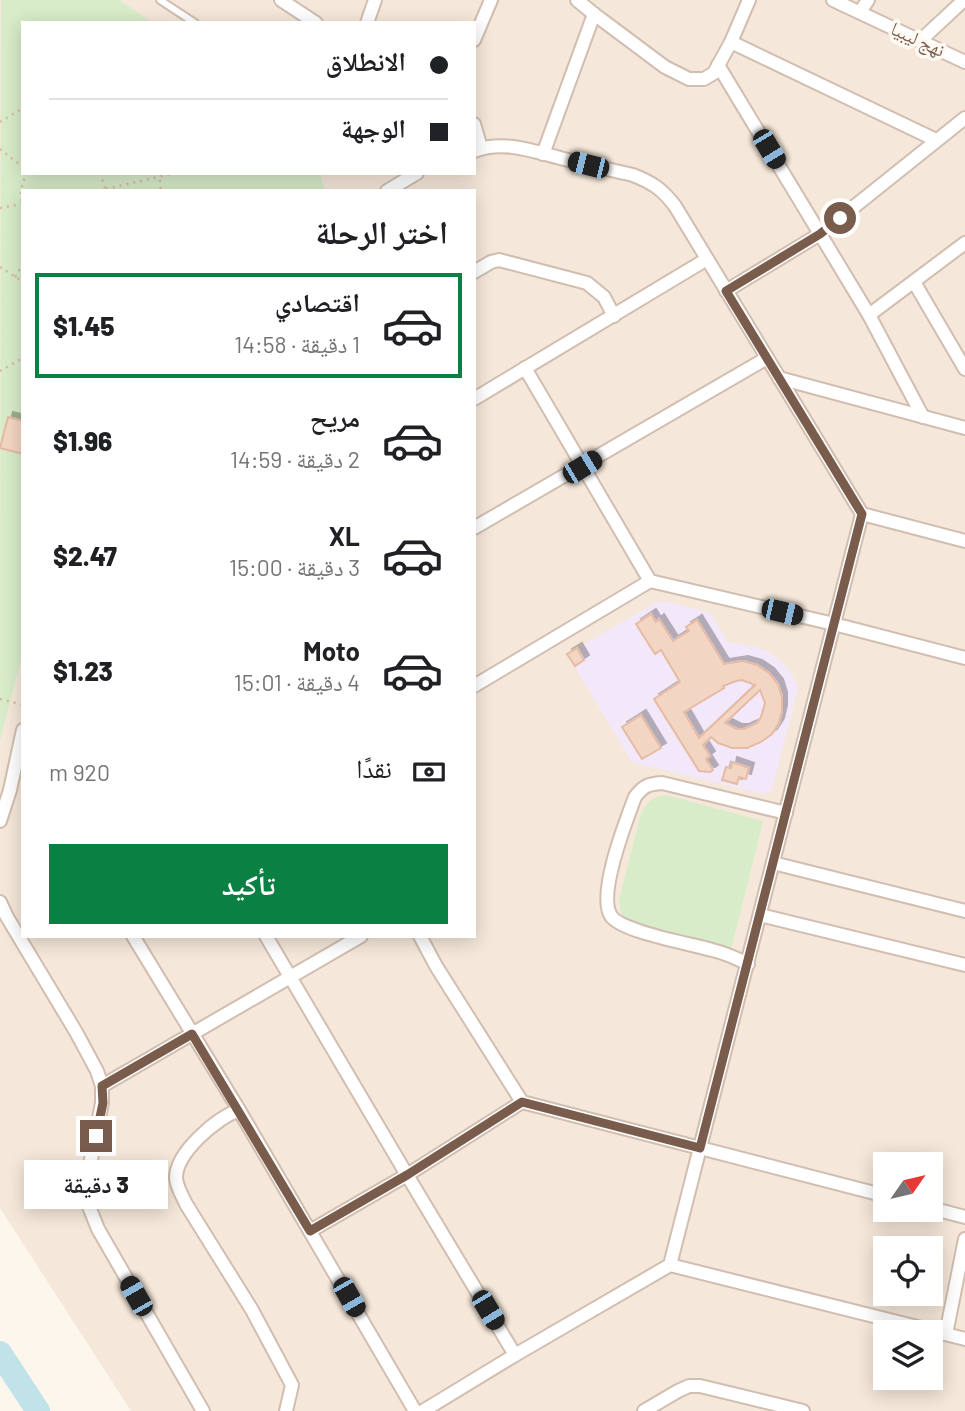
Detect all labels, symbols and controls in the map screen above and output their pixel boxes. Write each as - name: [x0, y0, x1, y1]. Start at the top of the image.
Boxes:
- street label: نهج ليبيا: [887, 16, 949, 63]
- text: الانطلاق: [326, 45, 406, 76]
- text: الوجهة: [341, 112, 406, 143]
- car: [750, 126, 789, 172]
- car: [566, 150, 611, 180]
- route start: [824, 202, 856, 234]
- text: اختر الرحلة: [315, 212, 448, 250]
- text: اقتصادي: [275, 286, 360, 317]
- icon: car: [381, 294, 444, 357]
- text: $1.45: [53, 310, 115, 341]
- text: 1 دقيقة · 14:58: [234, 330, 360, 358]
- text: مريح: [310, 401, 360, 432]
- icon: car: [381, 409, 444, 472]
- text: $1.96: [53, 425, 112, 456]
- text: 2 دقيقة · 14:59: [230, 445, 360, 473]
- car: [559, 447, 606, 487]
- text: XL: [329, 520, 360, 551]
- icon: car: [381, 524, 444, 587]
- text: $2.47: [53, 540, 117, 571]
- text: 3 دقيقة · 15:00: [229, 553, 360, 581]
- car: [760, 597, 805, 627]
- text: Moto: [303, 635, 360, 666]
- icon: car: [381, 639, 444, 702]
- text: $1.23: [53, 655, 113, 686]
- text: 4 دقيقة · 15:01: [234, 668, 360, 696]
- text: نقدًا: [356, 752, 392, 783]
- icon: cash: [410, 753, 448, 791]
- text: 920 m: [49, 758, 110, 786]
- button: تأكيد: [49, 844, 448, 924]
- route end: [80, 1120, 112, 1152]
- north arrow: [873, 1152, 943, 1222]
- map controls: [873, 1152, 943, 1390]
- callout: 3 دقيقة: [24, 1160, 168, 1210]
- text: 3 دقيقة: [63, 1170, 129, 1198]
- button: locate: [873, 1236, 943, 1306]
- car: [117, 1273, 156, 1319]
- car: [330, 1274, 369, 1320]
- car: [469, 1287, 508, 1333]
- button: layers: [873, 1320, 943, 1390]

